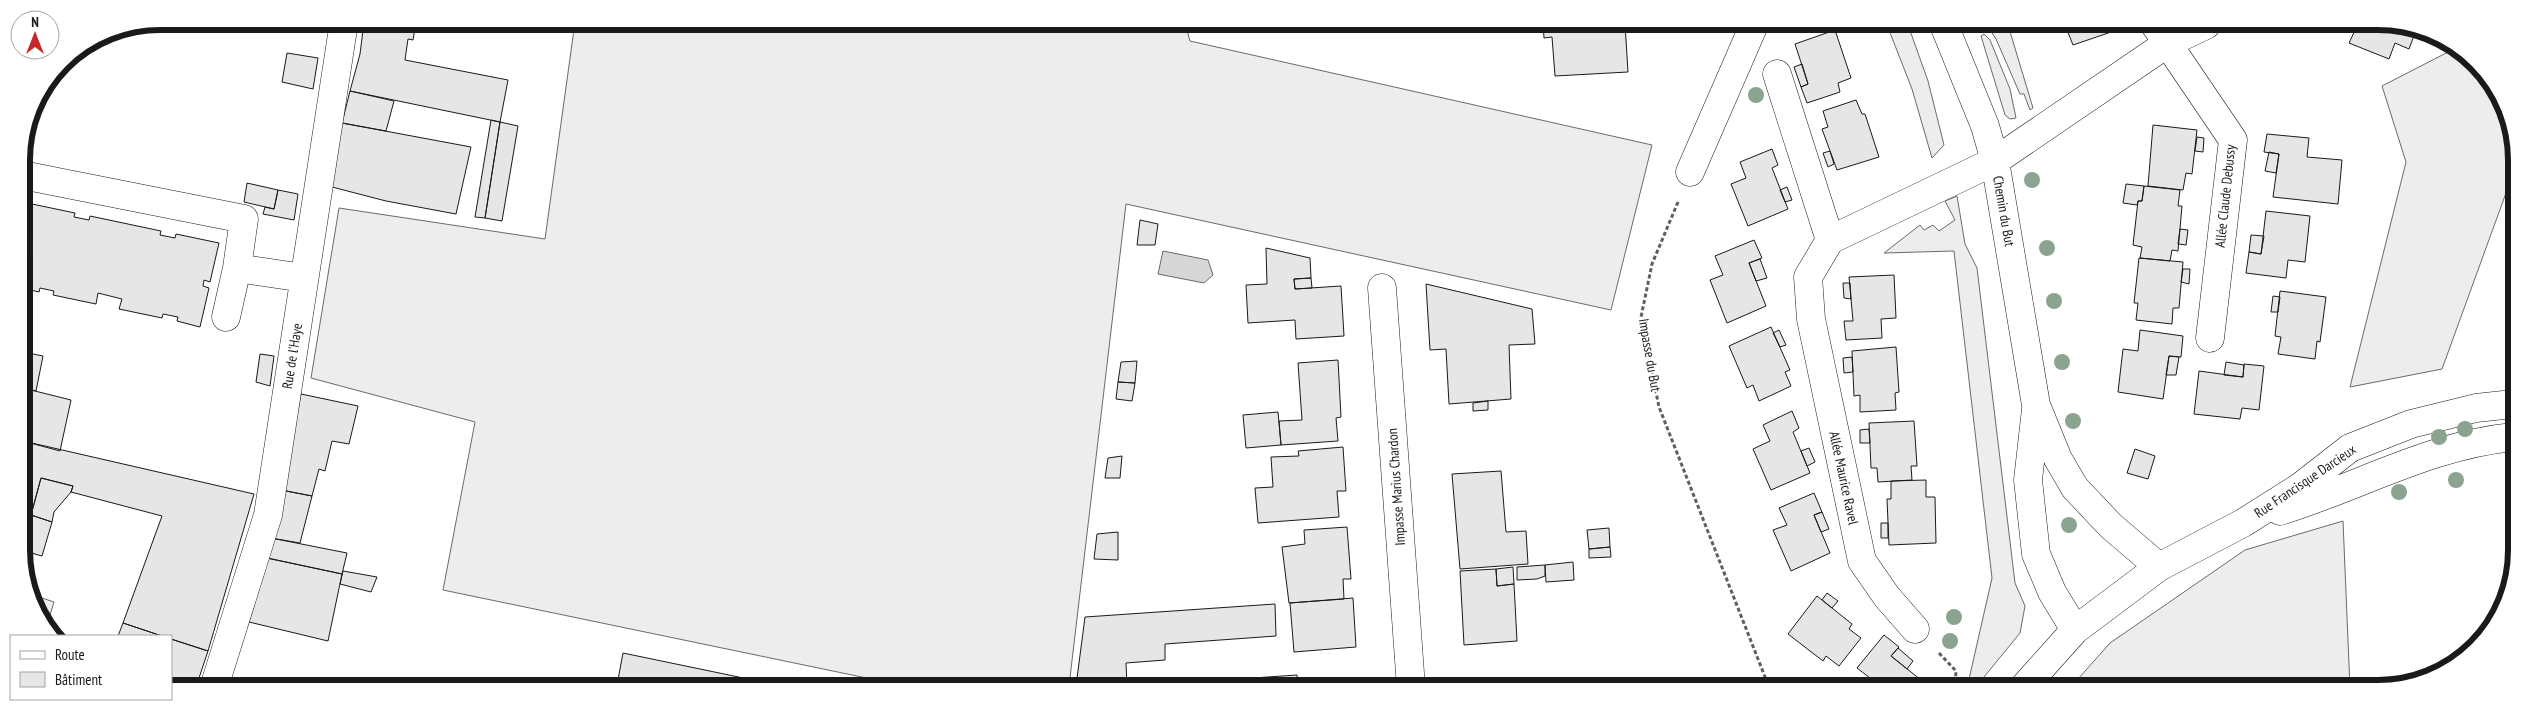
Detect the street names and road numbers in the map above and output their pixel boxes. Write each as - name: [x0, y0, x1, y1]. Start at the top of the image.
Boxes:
- street label: Allée Claude Debussy: [2211, 143, 2239, 249]
- street label: Chemin du But: [1989, 174, 2019, 248]
- street label: Impasse du But: [1635, 317, 1665, 393]
- street label: Rue de l'Haye: [278, 322, 306, 390]
- street label: Impasse Marius Chardon: [1383, 428, 1409, 546]
- street label: Allée Maurice Ravel: [1825, 430, 1863, 527]
- street label: Rue Francisque Darcieux: [2251, 440, 2360, 522]

